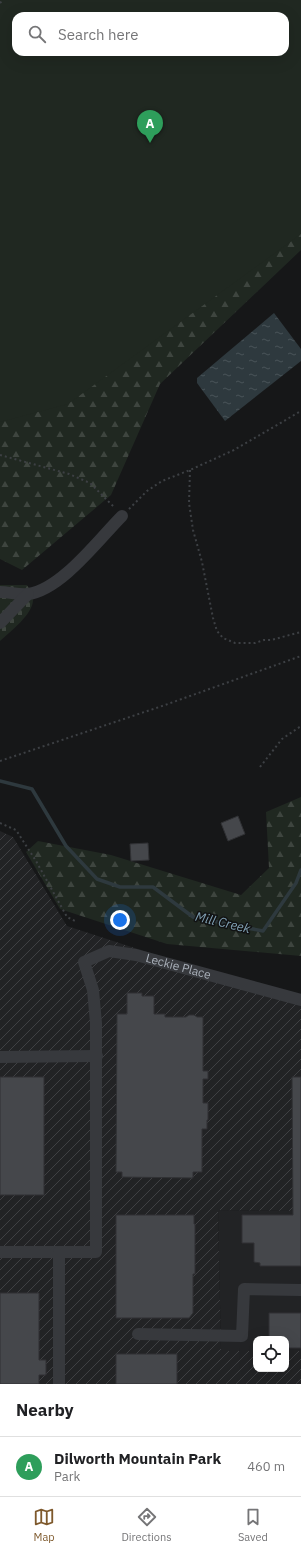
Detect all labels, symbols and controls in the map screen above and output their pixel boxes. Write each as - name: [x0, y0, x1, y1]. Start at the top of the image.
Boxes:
- search box: [12, 12, 289, 56]
- icon: search: [26, 23, 48, 45]
- text: Search here: [58, 25, 138, 44]
- pin: A: [137, 110, 163, 143]
- water label: Mill Creek: [194, 908, 252, 937]
- your location: [110, 910, 130, 930]
- street label: Leckie Place: [144, 950, 213, 982]
- map controls: [253, 1336, 289, 1372]
- button: locate: [253, 1336, 289, 1372]
- text: Nearby: [16, 1399, 74, 1421]
- text: Dilworth Mountain Park: [54, 1449, 221, 1468]
- text: A: [25, 1458, 33, 1475]
- text: 460 m: [247, 1458, 285, 1475]
- text: Park: [54, 1468, 80, 1485]
- tab: Map: [33, 1506, 55, 1544]
- tab: Directions: [121, 1506, 172, 1544]
- tab: Saved: [238, 1506, 268, 1544]

